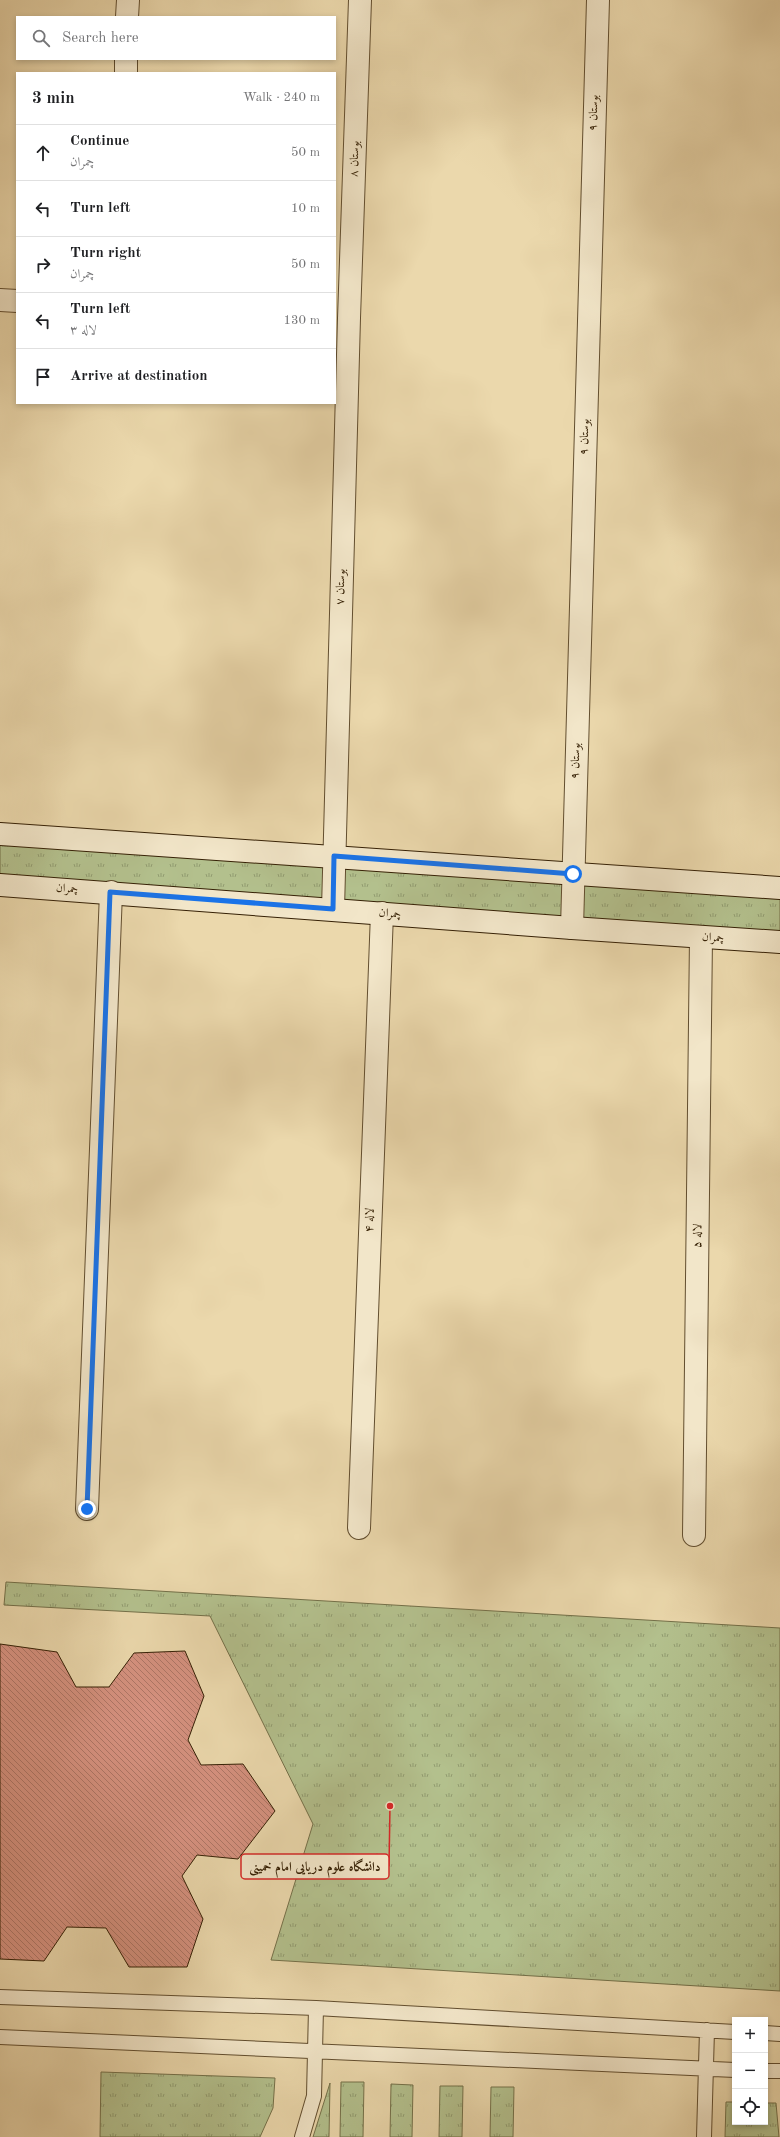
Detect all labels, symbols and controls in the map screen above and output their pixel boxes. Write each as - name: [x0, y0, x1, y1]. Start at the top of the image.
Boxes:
- search box: [16, 16, 336, 60]
- icon: search: [30, 27, 52, 49]
- text: Search here: [62, 31, 139, 46]
- text: 3 min: [32, 90, 75, 107]
- text: Walk · 240 m: [243, 91, 320, 104]
- street label: بوستان ۹: [587, 95, 602, 131]
- text: Continue: [70, 134, 129, 149]
- street label: بوستان ۸: [348, 141, 363, 177]
- icon: ahead: [32, 142, 54, 164]
- text: 50 m: [291, 146, 320, 159]
- text: چمران: [70, 156, 94, 169]
- icon: left: [32, 198, 54, 220]
- text: Turn left: [70, 201, 130, 216]
- text: 10 m: [291, 202, 320, 215]
- text: Turn right: [70, 246, 141, 261]
- icon: right: [32, 254, 54, 276]
- text: 50 m: [291, 258, 320, 271]
- text: چمران: [70, 268, 94, 281]
- text: Turn left: [70, 302, 130, 317]
- icon: left: [32, 310, 54, 332]
- text: 130 m: [283, 314, 320, 327]
- text: لاله ۳: [70, 324, 97, 337]
- icon: arrive: [32, 366, 54, 388]
- text: Arrive at destination: [70, 369, 208, 384]
- street label: بوستان ۹: [578, 419, 593, 455]
- street label: بوستان ۷: [334, 569, 349, 605]
- street label: بوستان ۹: [569, 743, 584, 779]
- route start: [564, 865, 582, 883]
- street label: چمران: [55, 882, 79, 897]
- street label: چمران: [378, 907, 402, 922]
- street label: چمران: [701, 931, 725, 946]
- street label: لاله ۴: [364, 1207, 376, 1233]
- street label: لاله ۵: [692, 1223, 704, 1248]
- route end: [78, 1500, 96, 1518]
- callout: دانشگاه علوم دریایی امام خمینی: [241, 1854, 389, 1879]
- text: دانشگاه علوم دریایی امام خمینی: [249, 1858, 381, 1878]
- map controls: [732, 2017, 768, 2125]
- button: +: [732, 2017, 768, 2053]
- button: −: [732, 2053, 768, 2089]
- button: locate: [732, 2089, 768, 2125]

